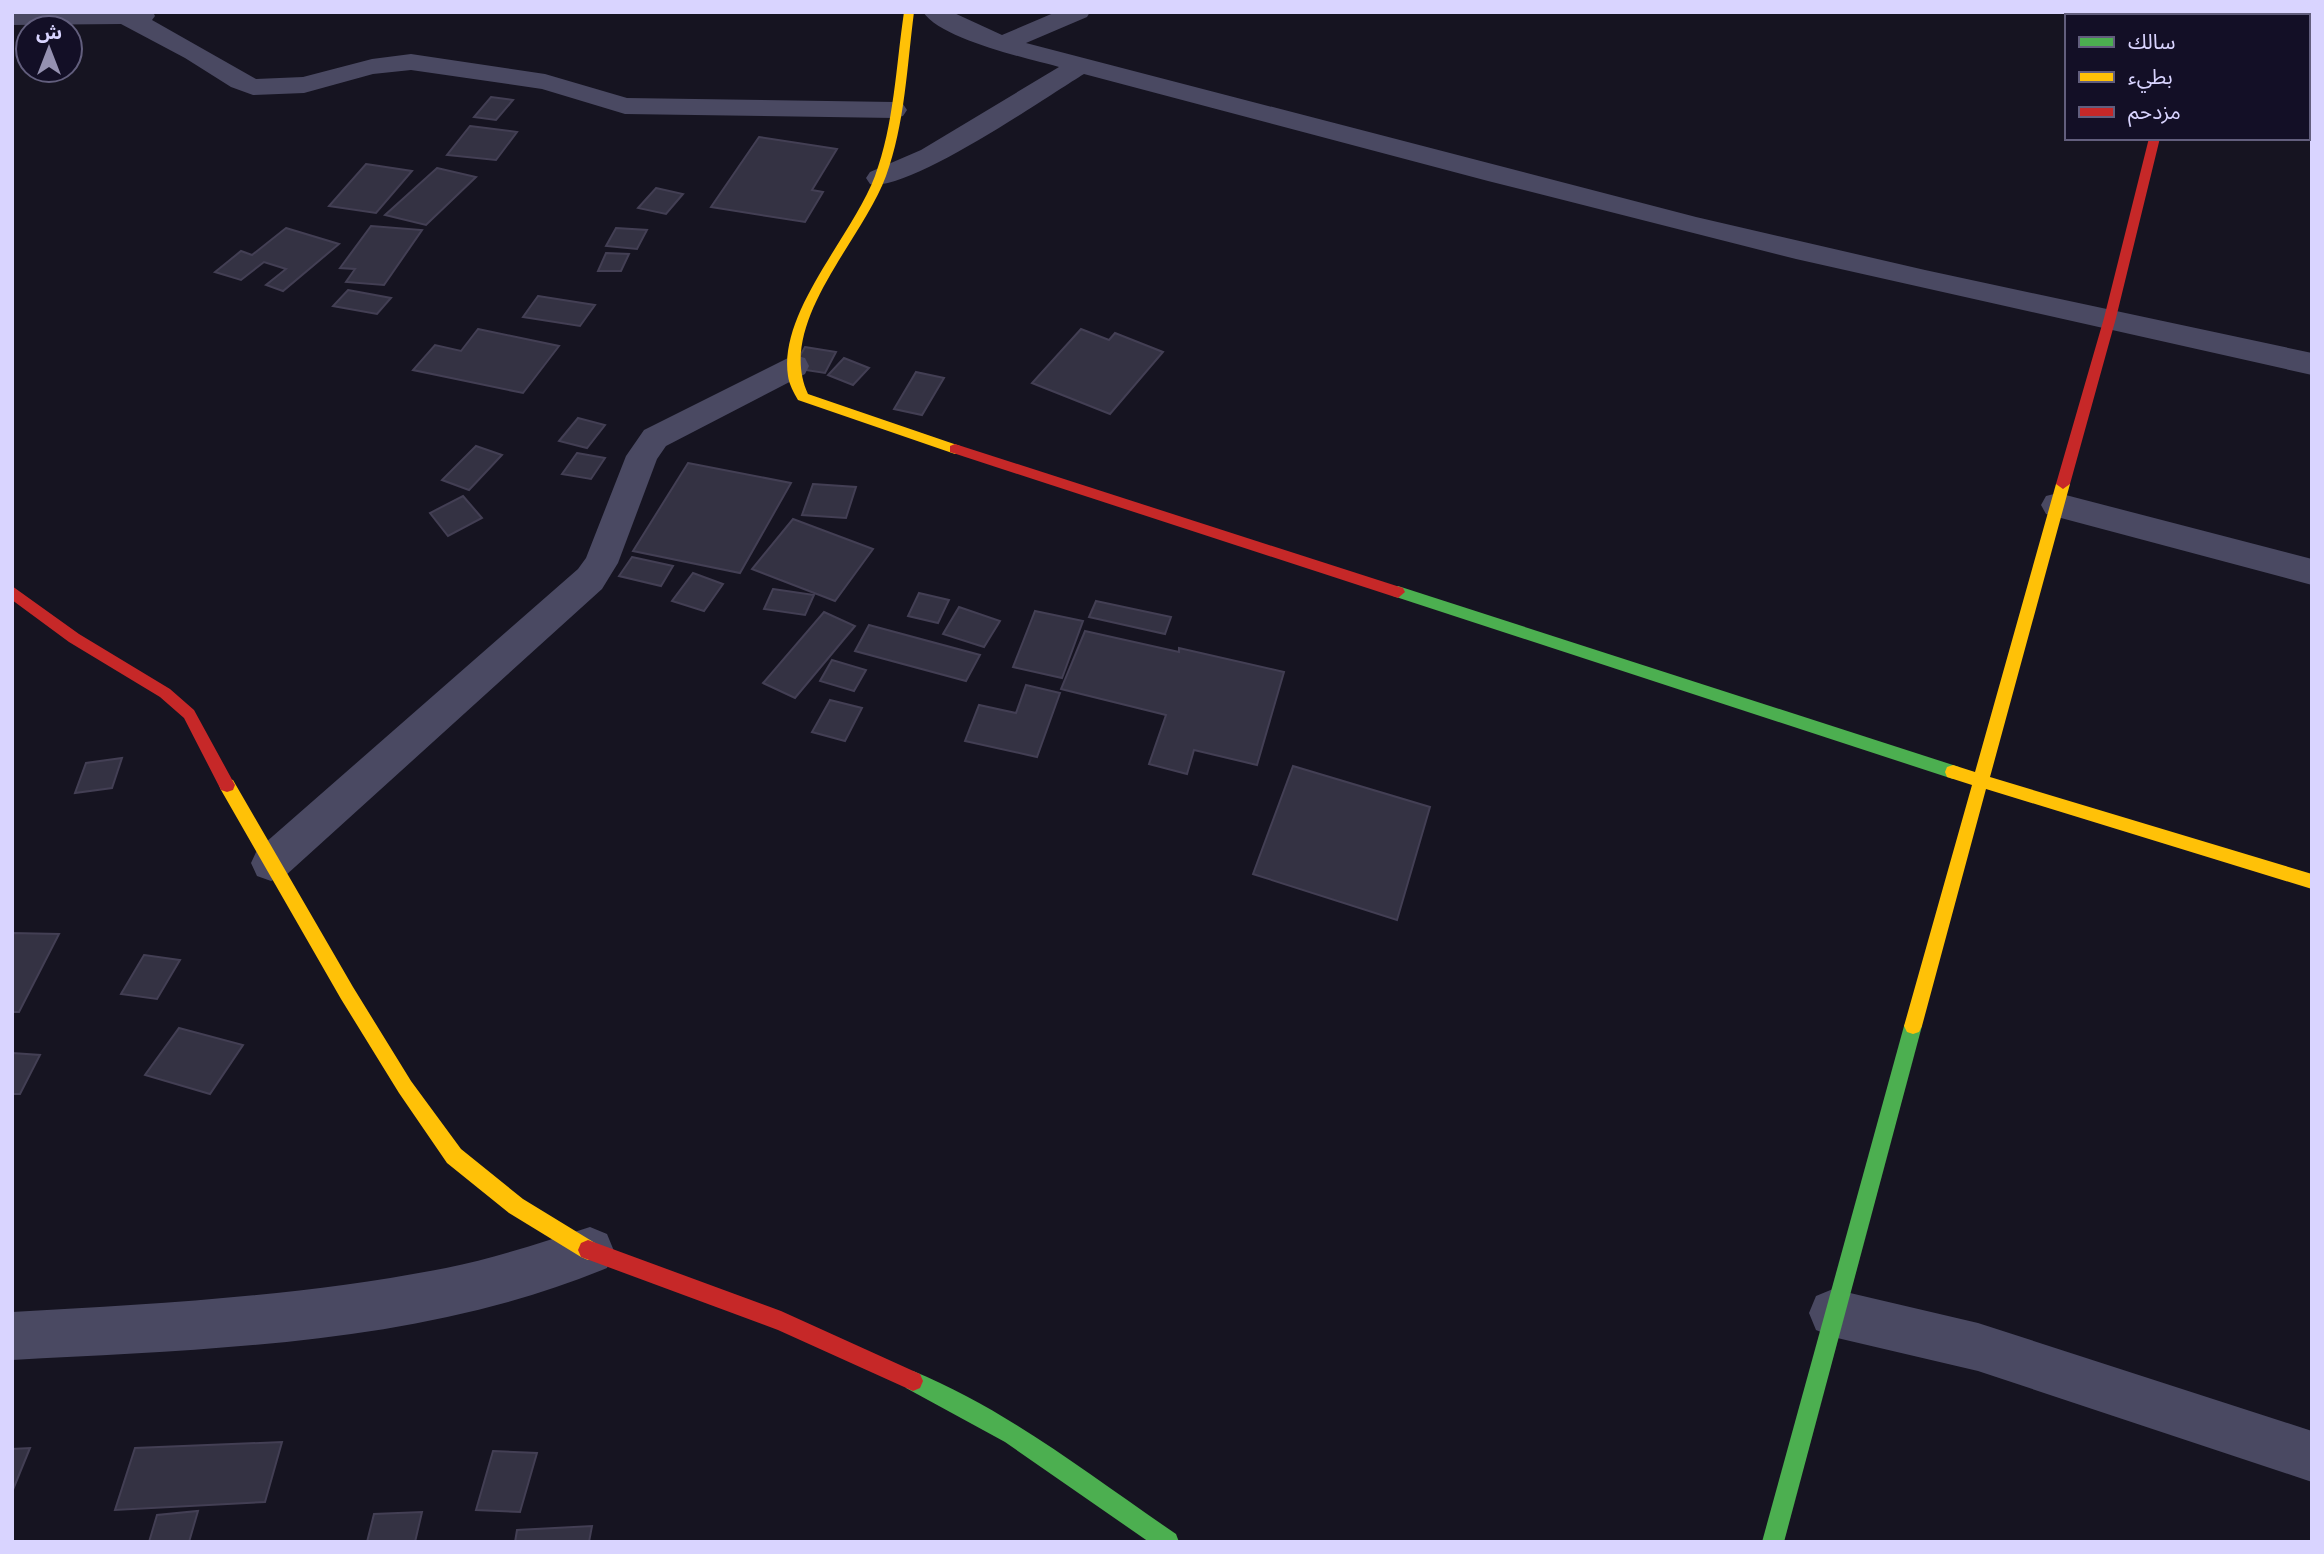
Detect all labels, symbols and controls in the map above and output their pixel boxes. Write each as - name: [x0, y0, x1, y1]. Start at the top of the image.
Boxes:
- north arrow: [14, 14, 84, 84]
- legend: [2065, 14, 2310, 140]
- text: ش: [36, 21, 62, 45]
- text: سالك: [2128, 29, 2175, 55]
- text: بطيء: [2128, 64, 2173, 93]
- text: مزدحم: [2128, 99, 2181, 127]

